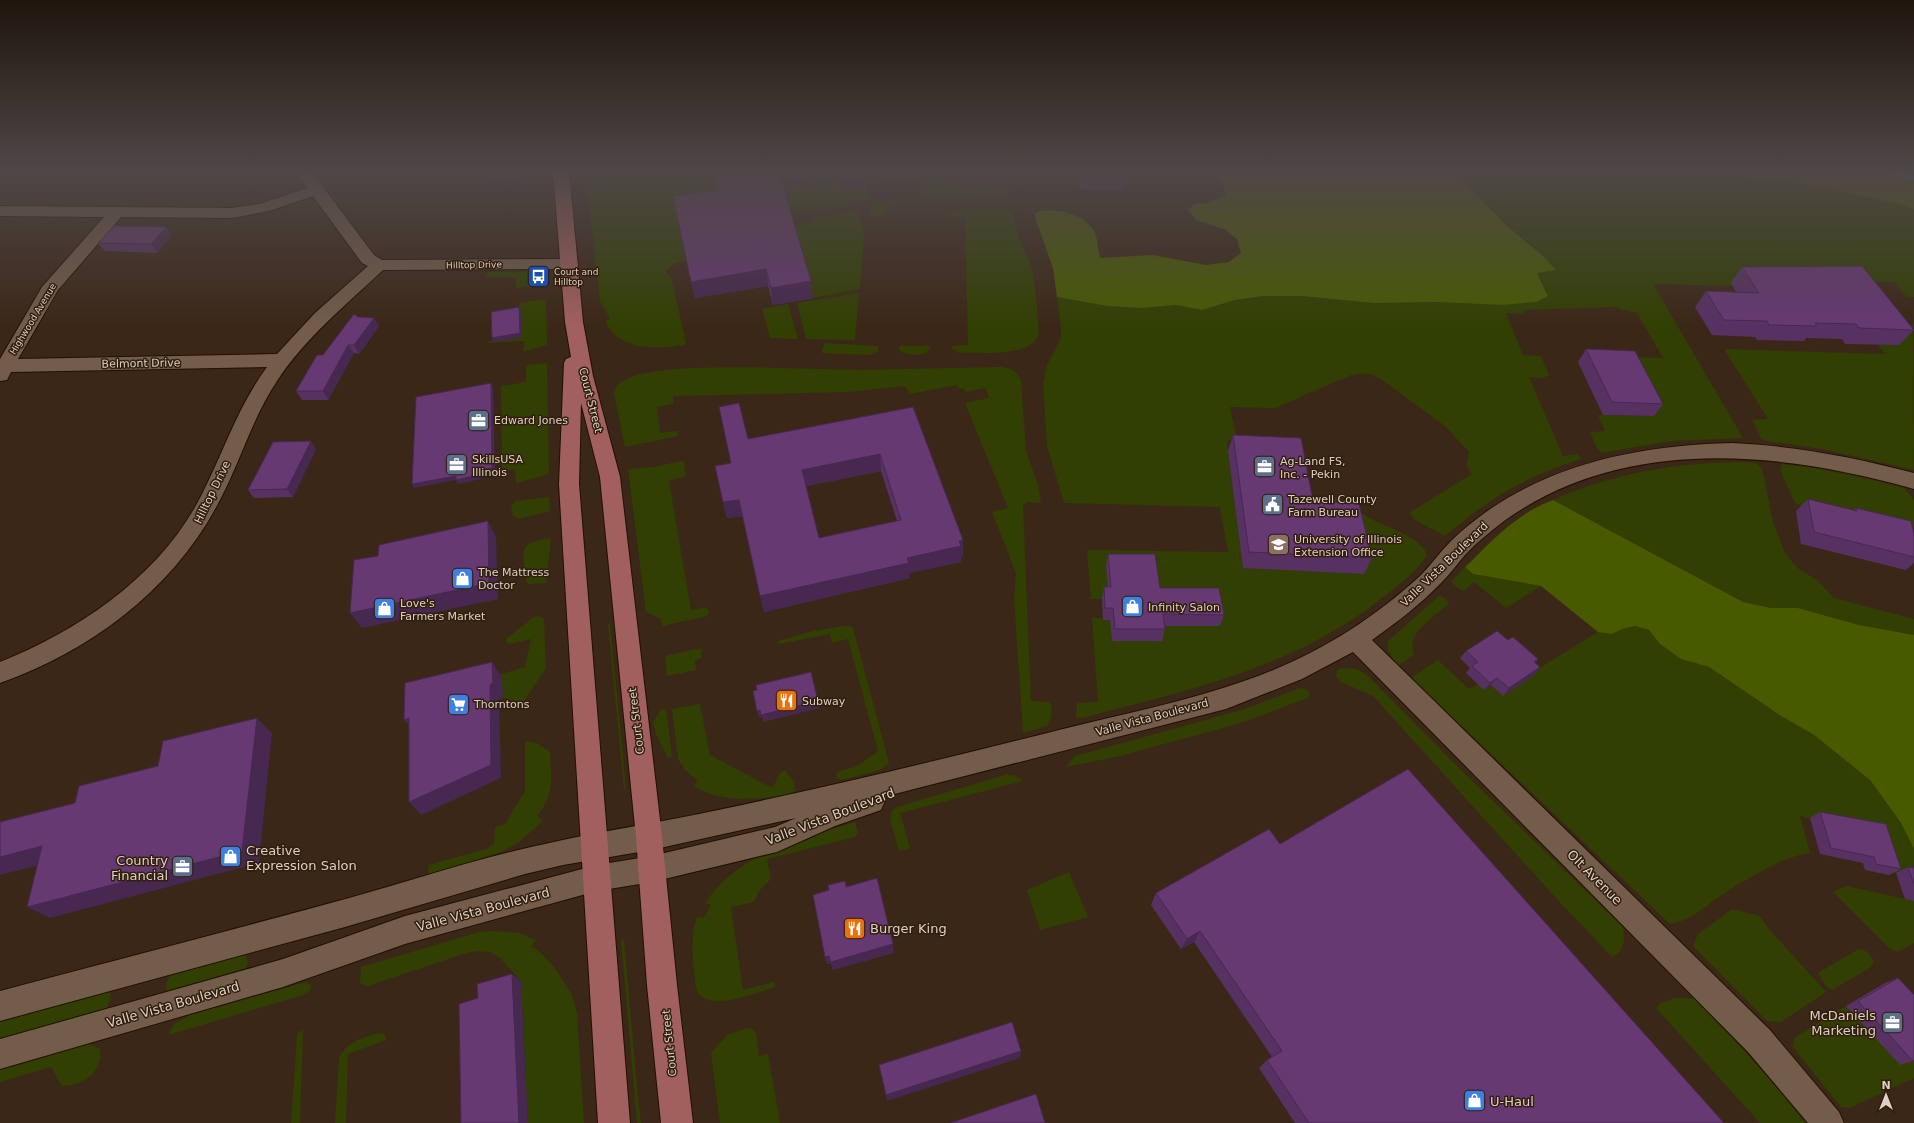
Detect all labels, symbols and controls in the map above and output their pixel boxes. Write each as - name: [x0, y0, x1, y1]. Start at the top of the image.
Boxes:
- street label: Hilltop Drive: [446, 260, 502, 270]
- bus stop icon: Court and Hilltop: [525, 264, 551, 290]
- place label: Court and Hilltop: [554, 267, 599, 287]
- street label: Highwood Avenue: [8, 281, 58, 356]
- street label: Belmont Drive: [101, 356, 181, 371]
- street label: Court Street: [576, 366, 605, 435]
- office icon: Edward Jones: [465, 407, 491, 433]
- place label: Edward Jones: [494, 414, 568, 427]
- office icon: SkillsUSA Illinois: [444, 452, 470, 478]
- place label: SkillsUSA Illinois: [472, 453, 523, 479]
- office icon: Ag-Land FS, Inc. - Pekin: [1251, 454, 1277, 480]
- place label: Ag-Land FS, Inc. - Pekin: [1280, 455, 1345, 481]
- street label: Hilltop Drive: [192, 458, 233, 526]
- public building icon: Tazewell County Farm Bureau: [1259, 492, 1285, 518]
- place label: Tazewell County Farm Bureau: [1287, 493, 1377, 519]
- street label: Valle Vista Boulevard: [1398, 519, 1491, 609]
- school or university icon: University of Illinois Extension Office: [1266, 532, 1292, 558]
- place label: University of Illinois Extension Office: [1294, 533, 1402, 559]
- shop icon: The Mattress Doctor: [450, 565, 476, 591]
- place label: The Mattress Doctor: [477, 566, 550, 592]
- shop icon: Infinity Salon: [1120, 594, 1146, 620]
- shop icon: Love's Farmers Market: [371, 596, 397, 622]
- place label: Love's Farmers Market: [400, 597, 486, 623]
- place label: Infinity Salon: [1148, 601, 1220, 614]
- street label: Court Street: [626, 686, 647, 755]
- restaurant icon: Subway: [773, 688, 799, 714]
- supermarket icon: Thorntons: [445, 691, 471, 717]
- place label: Subway: [802, 695, 846, 708]
- street label: Valle Vista Boulevard: [1094, 696, 1210, 739]
- place label: Thorntons: [473, 698, 530, 711]
- street label: Valle Vista Boulevard: [763, 785, 897, 848]
- place label: Creative Expression Salon: [246, 843, 357, 873]
- shop icon: Creative Expression Salon: [217, 844, 243, 870]
- street label: Olt Avenue: [1564, 847, 1625, 908]
- place label: Country Financial: [111, 853, 168, 883]
- office icon: Country Financial: [170, 854, 196, 880]
- street label: Valle Vista Boulevard: [415, 884, 551, 934]
- restaurant icon: Burger King: [841, 915, 867, 941]
- place label: Burger King: [870, 921, 947, 936]
- street label: Valle Vista Boulevard: [105, 978, 241, 1031]
- street label: Court Street: [659, 1008, 679, 1077]
- place label: McDaniels Marketing: [1809, 1008, 1876, 1038]
- office icon: McDaniels Marketing: [1879, 1009, 1905, 1035]
- north arrow: [1866, 1075, 1906, 1115]
- text: N: [1881, 1079, 1891, 1092]
- shop icon: U-Haul: [1462, 1088, 1488, 1114]
- place label: U-Haul: [1490, 1094, 1534, 1109]

